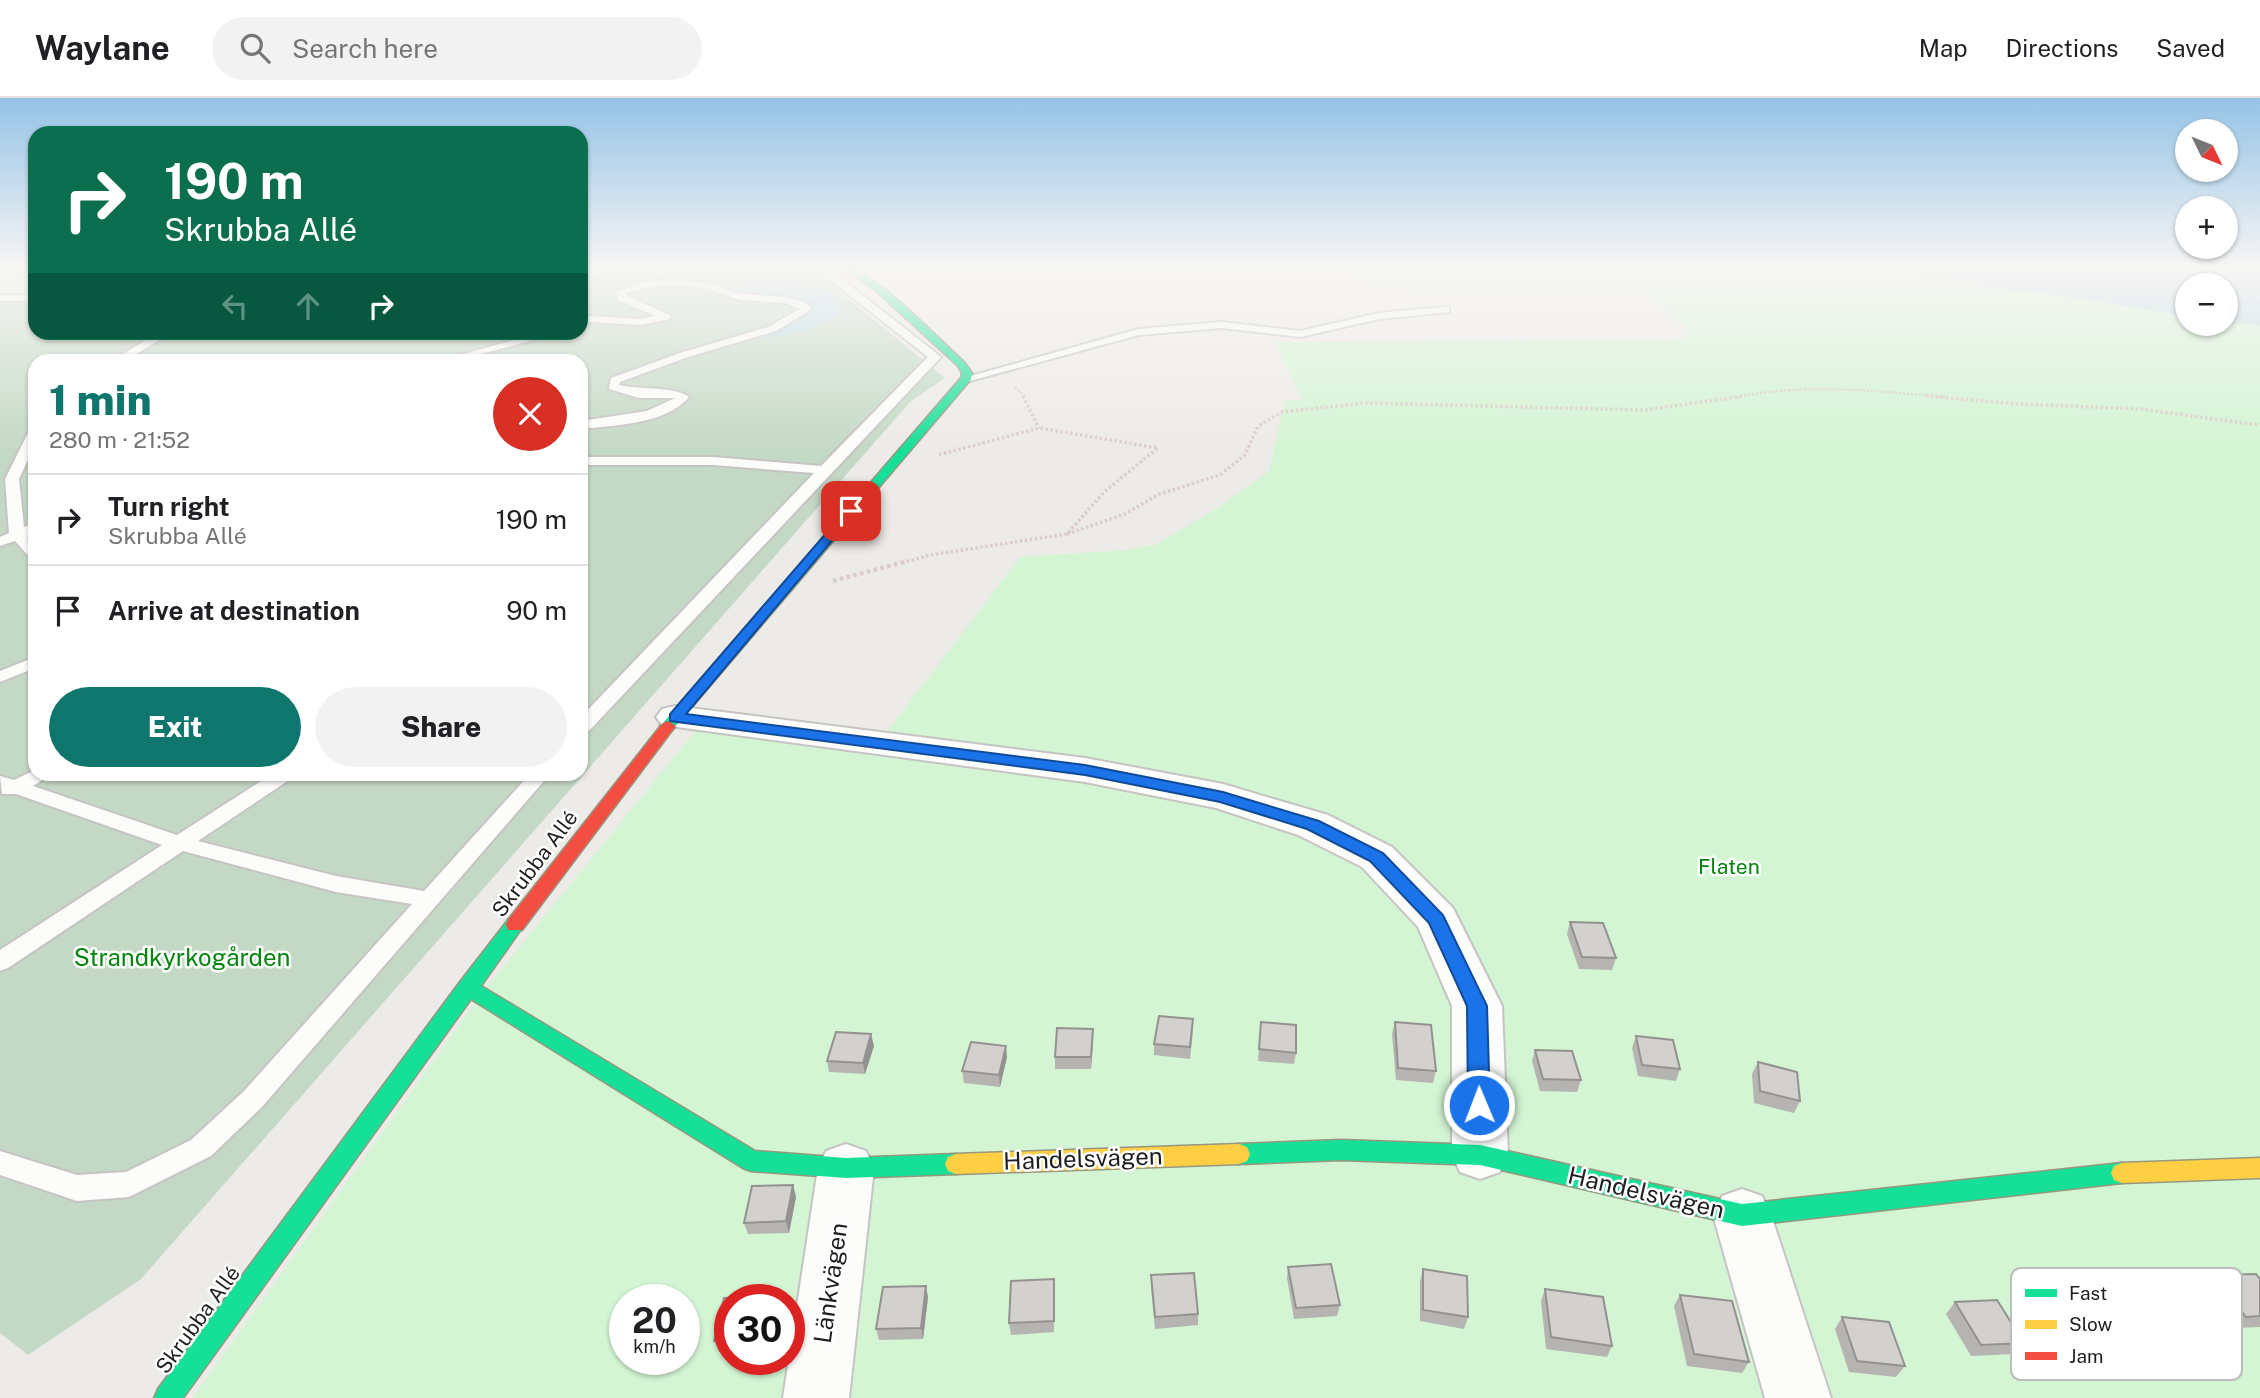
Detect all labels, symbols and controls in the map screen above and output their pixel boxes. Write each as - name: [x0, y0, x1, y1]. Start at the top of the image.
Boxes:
- search box: [212, 17, 702, 80]
- text: Waylane: [35, 29, 170, 67]
- icon: search: [236, 29, 274, 67]
- text: Search here: [292, 33, 438, 64]
- text: Map: [1919, 34, 1968, 62]
- text: Directions: [2006, 34, 2118, 62]
- text: Saved: [2156, 34, 2225, 62]
- north arrow: [2175, 119, 2238, 182]
- map controls: [2175, 119, 2238, 336]
- text: 190 m: [164, 152, 304, 210]
- icon: right: [49, 154, 140, 245]
- button: +: [2175, 196, 2238, 259]
- text: Skrubba Allé: [164, 211, 357, 248]
- button: −: [2175, 273, 2238, 336]
- icon: left: [216, 287, 254, 325]
- icon: ahead: [289, 287, 327, 325]
- icon: right: [362, 287, 400, 325]
- text: 1 min: [49, 375, 152, 424]
- button: close: [493, 377, 567, 451]
- text: 280 m · 21:52: [49, 426, 190, 453]
- pin: [821, 481, 881, 541]
- text: Turn right: [108, 491, 230, 522]
- icon: arrive: [832, 492, 870, 530]
- icon: right: [49, 501, 87, 539]
- text: 190 m: [496, 504, 567, 535]
- text: Skrubba Allé: [108, 522, 247, 549]
- icon: arrive: [49, 592, 87, 630]
- text: Arrive at destination: [108, 595, 360, 626]
- text: 90 m: [506, 595, 567, 626]
- button: Exit: [49, 687, 301, 767]
- button: Share: [315, 687, 567, 767]
- street label: Skrubba Allé: [486, 806, 583, 922]
- park label: Flaten: [1698, 854, 1760, 879]
- park label: Strandkyrkogården: [74, 943, 290, 971]
- position arrow: [1442, 1068, 1516, 1142]
- street label: Handelsvägen: [1003, 1141, 1163, 1175]
- street label: Handelsvägen: [1565, 1160, 1727, 1224]
- street label: Länkvägen: [808, 1221, 852, 1345]
- street label: Skrubba Allé: [150, 1261, 245, 1378]
- legend: [2011, 1268, 2242, 1380]
- text: Fast: [2069, 1282, 2107, 1304]
- speed limit sign: 30: [714, 1284, 805, 1375]
- text: 20: [632, 1300, 677, 1341]
- text: Slow: [2069, 1313, 2113, 1335]
- text: km/h: [633, 1336, 676, 1357]
- text: Jam: [2069, 1345, 2103, 1367]

